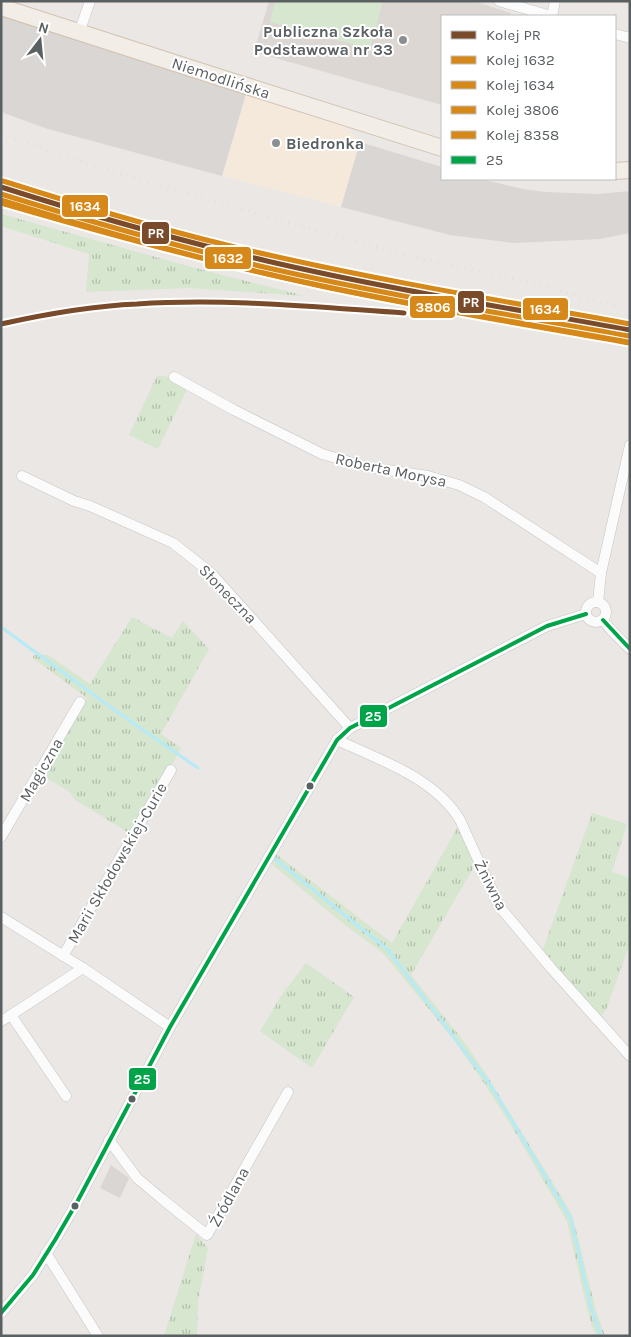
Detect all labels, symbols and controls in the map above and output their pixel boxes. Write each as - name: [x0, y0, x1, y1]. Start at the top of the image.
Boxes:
- north arrow: [15, 15, 65, 65]
- legend: [441, 15, 616, 180]
- text: N: [36, 18, 51, 38]
- place label: Publiczna Szkoła Podstawowa nr 33: [254, 22, 393, 59]
- text: Kolej PR: [486, 26, 541, 44]
- marker: Publiczna Szkoła Podstawowa nr 33: [397, 34, 409, 46]
- text: Kolej 1632: [486, 51, 555, 69]
- street label: Niemodlińska: [169, 53, 273, 103]
- text: Kolej 1634: [486, 76, 555, 94]
- text: Kolej 3806: [486, 101, 559, 119]
- text: Kolej 8358: [486, 126, 559, 144]
- place label: Biedronka: [286, 134, 364, 153]
- marker: Biedronka: [270, 137, 282, 149]
- text: 25: [486, 151, 503, 169]
- line badge: 1634: [61, 194, 109, 218]
- text: 1634: [70, 198, 101, 215]
- line badge: PR: [141, 221, 170, 245]
- text: PR: [147, 225, 165, 242]
- line badge: 1632: [204, 246, 252, 270]
- text: 1632: [213, 250, 243, 267]
- line badge: PR: [457, 290, 485, 314]
- text: PR: [462, 294, 480, 311]
- line badge: 3806: [409, 295, 456, 319]
- line badge: 1634: [522, 297, 569, 321]
- text: 3806: [415, 299, 451, 316]
- text: 1634: [530, 301, 561, 318]
- street label: Roberta Morysa: [334, 449, 448, 491]
- street label: Słoneczna: [195, 560, 261, 628]
- line badge: 25: [359, 704, 388, 728]
- text: 25: [365, 708, 381, 725]
- street label: Magiczna: [15, 735, 67, 805]
- street label: Marii Skłodowskiej-Curie: [63, 779, 171, 947]
- unlabelled marker: [305, 781, 315, 791]
- street label: Żniwna: [470, 857, 512, 913]
- line badge: 25: [128, 1067, 157, 1091]
- text: 25: [134, 1071, 150, 1088]
- unlabelled marker: [127, 1094, 137, 1104]
- street label: Źródlana: [205, 1164, 253, 1230]
- unlabelled marker: [70, 1201, 80, 1211]

